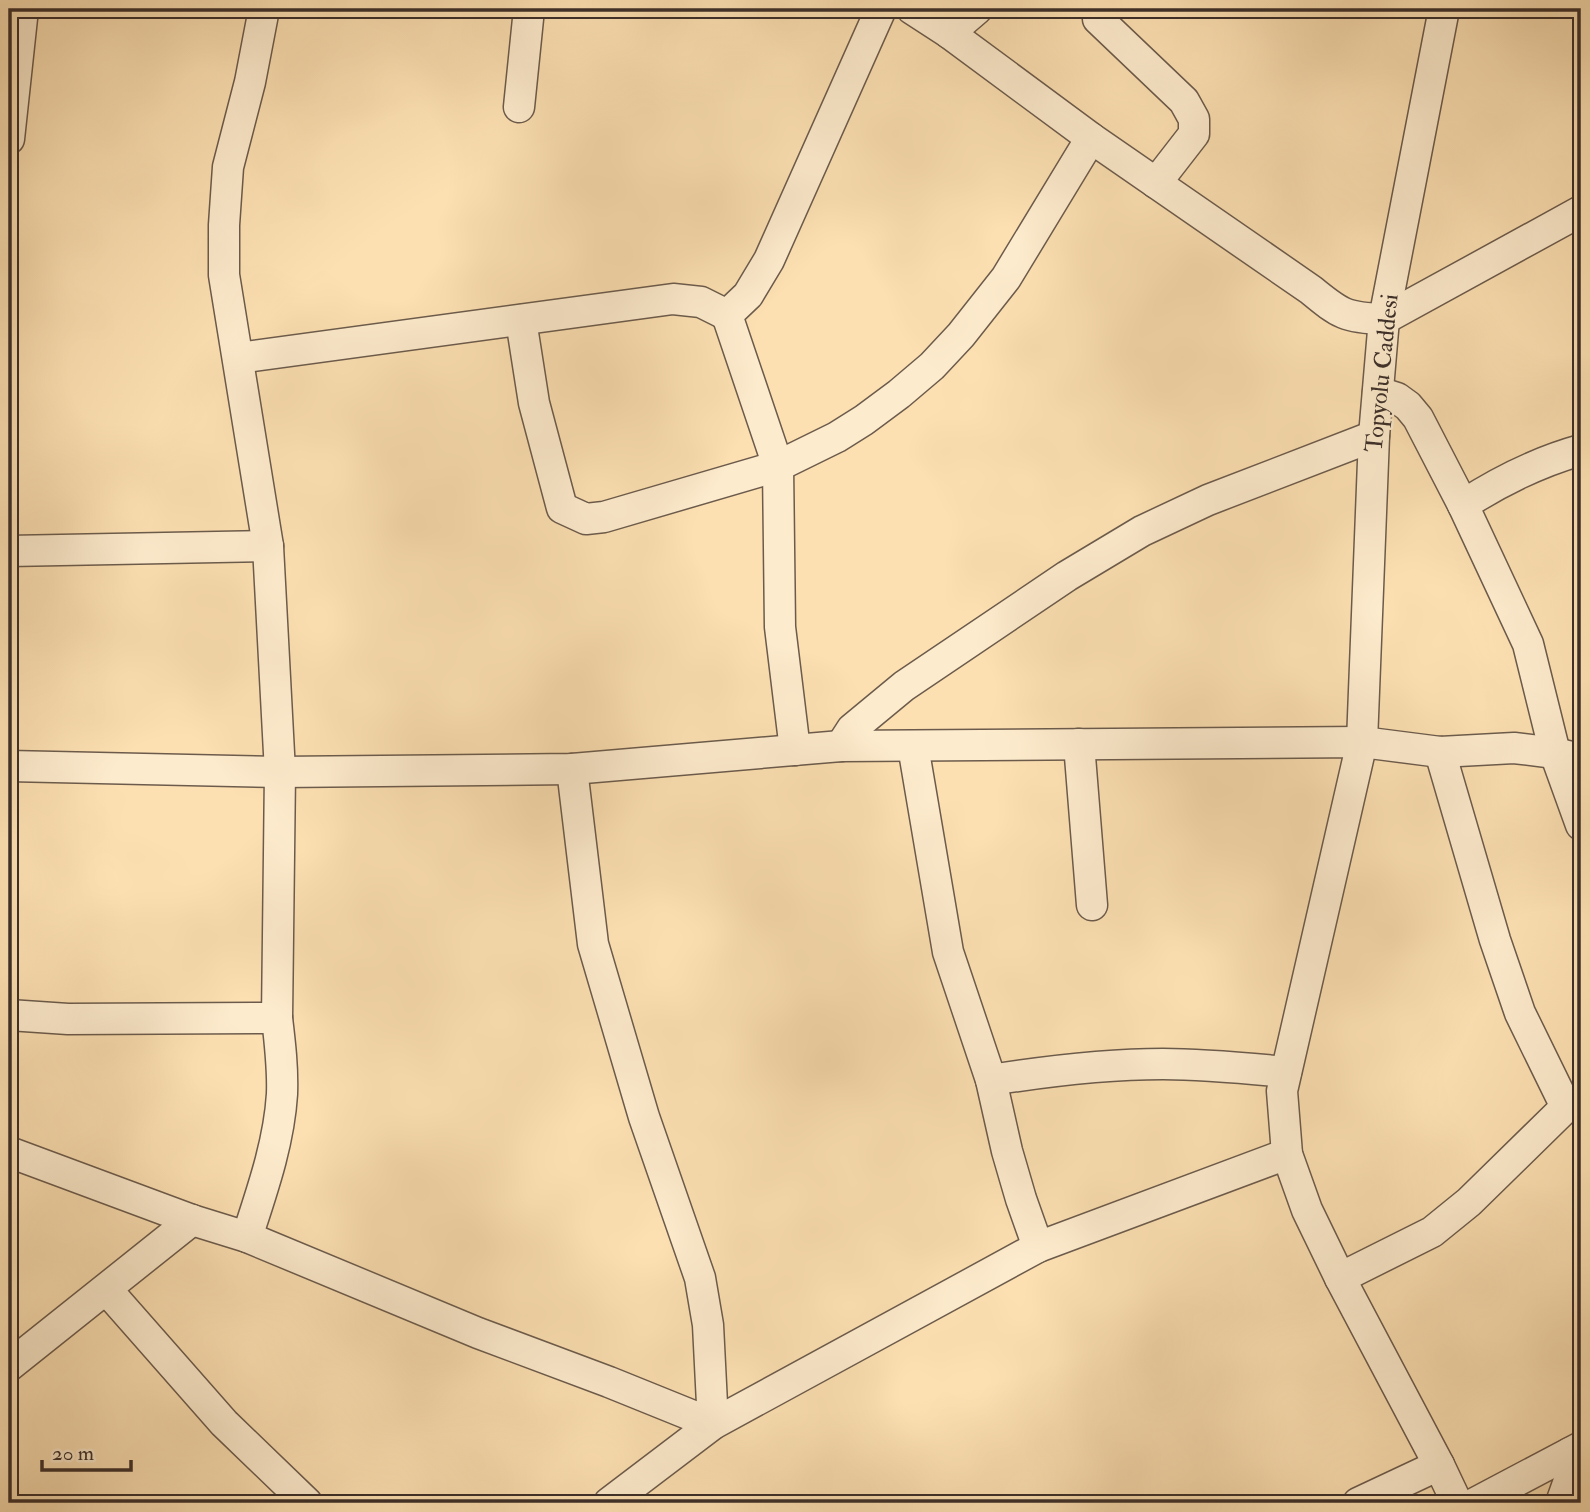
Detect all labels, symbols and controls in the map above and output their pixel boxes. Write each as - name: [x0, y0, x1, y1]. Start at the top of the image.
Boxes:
- street label: Topyolu Caddesi: [1358, 292, 1406, 454]
- scale bar: [42, 1428, 131, 1472]
- text: 20 m: [52, 1440, 94, 1467]

